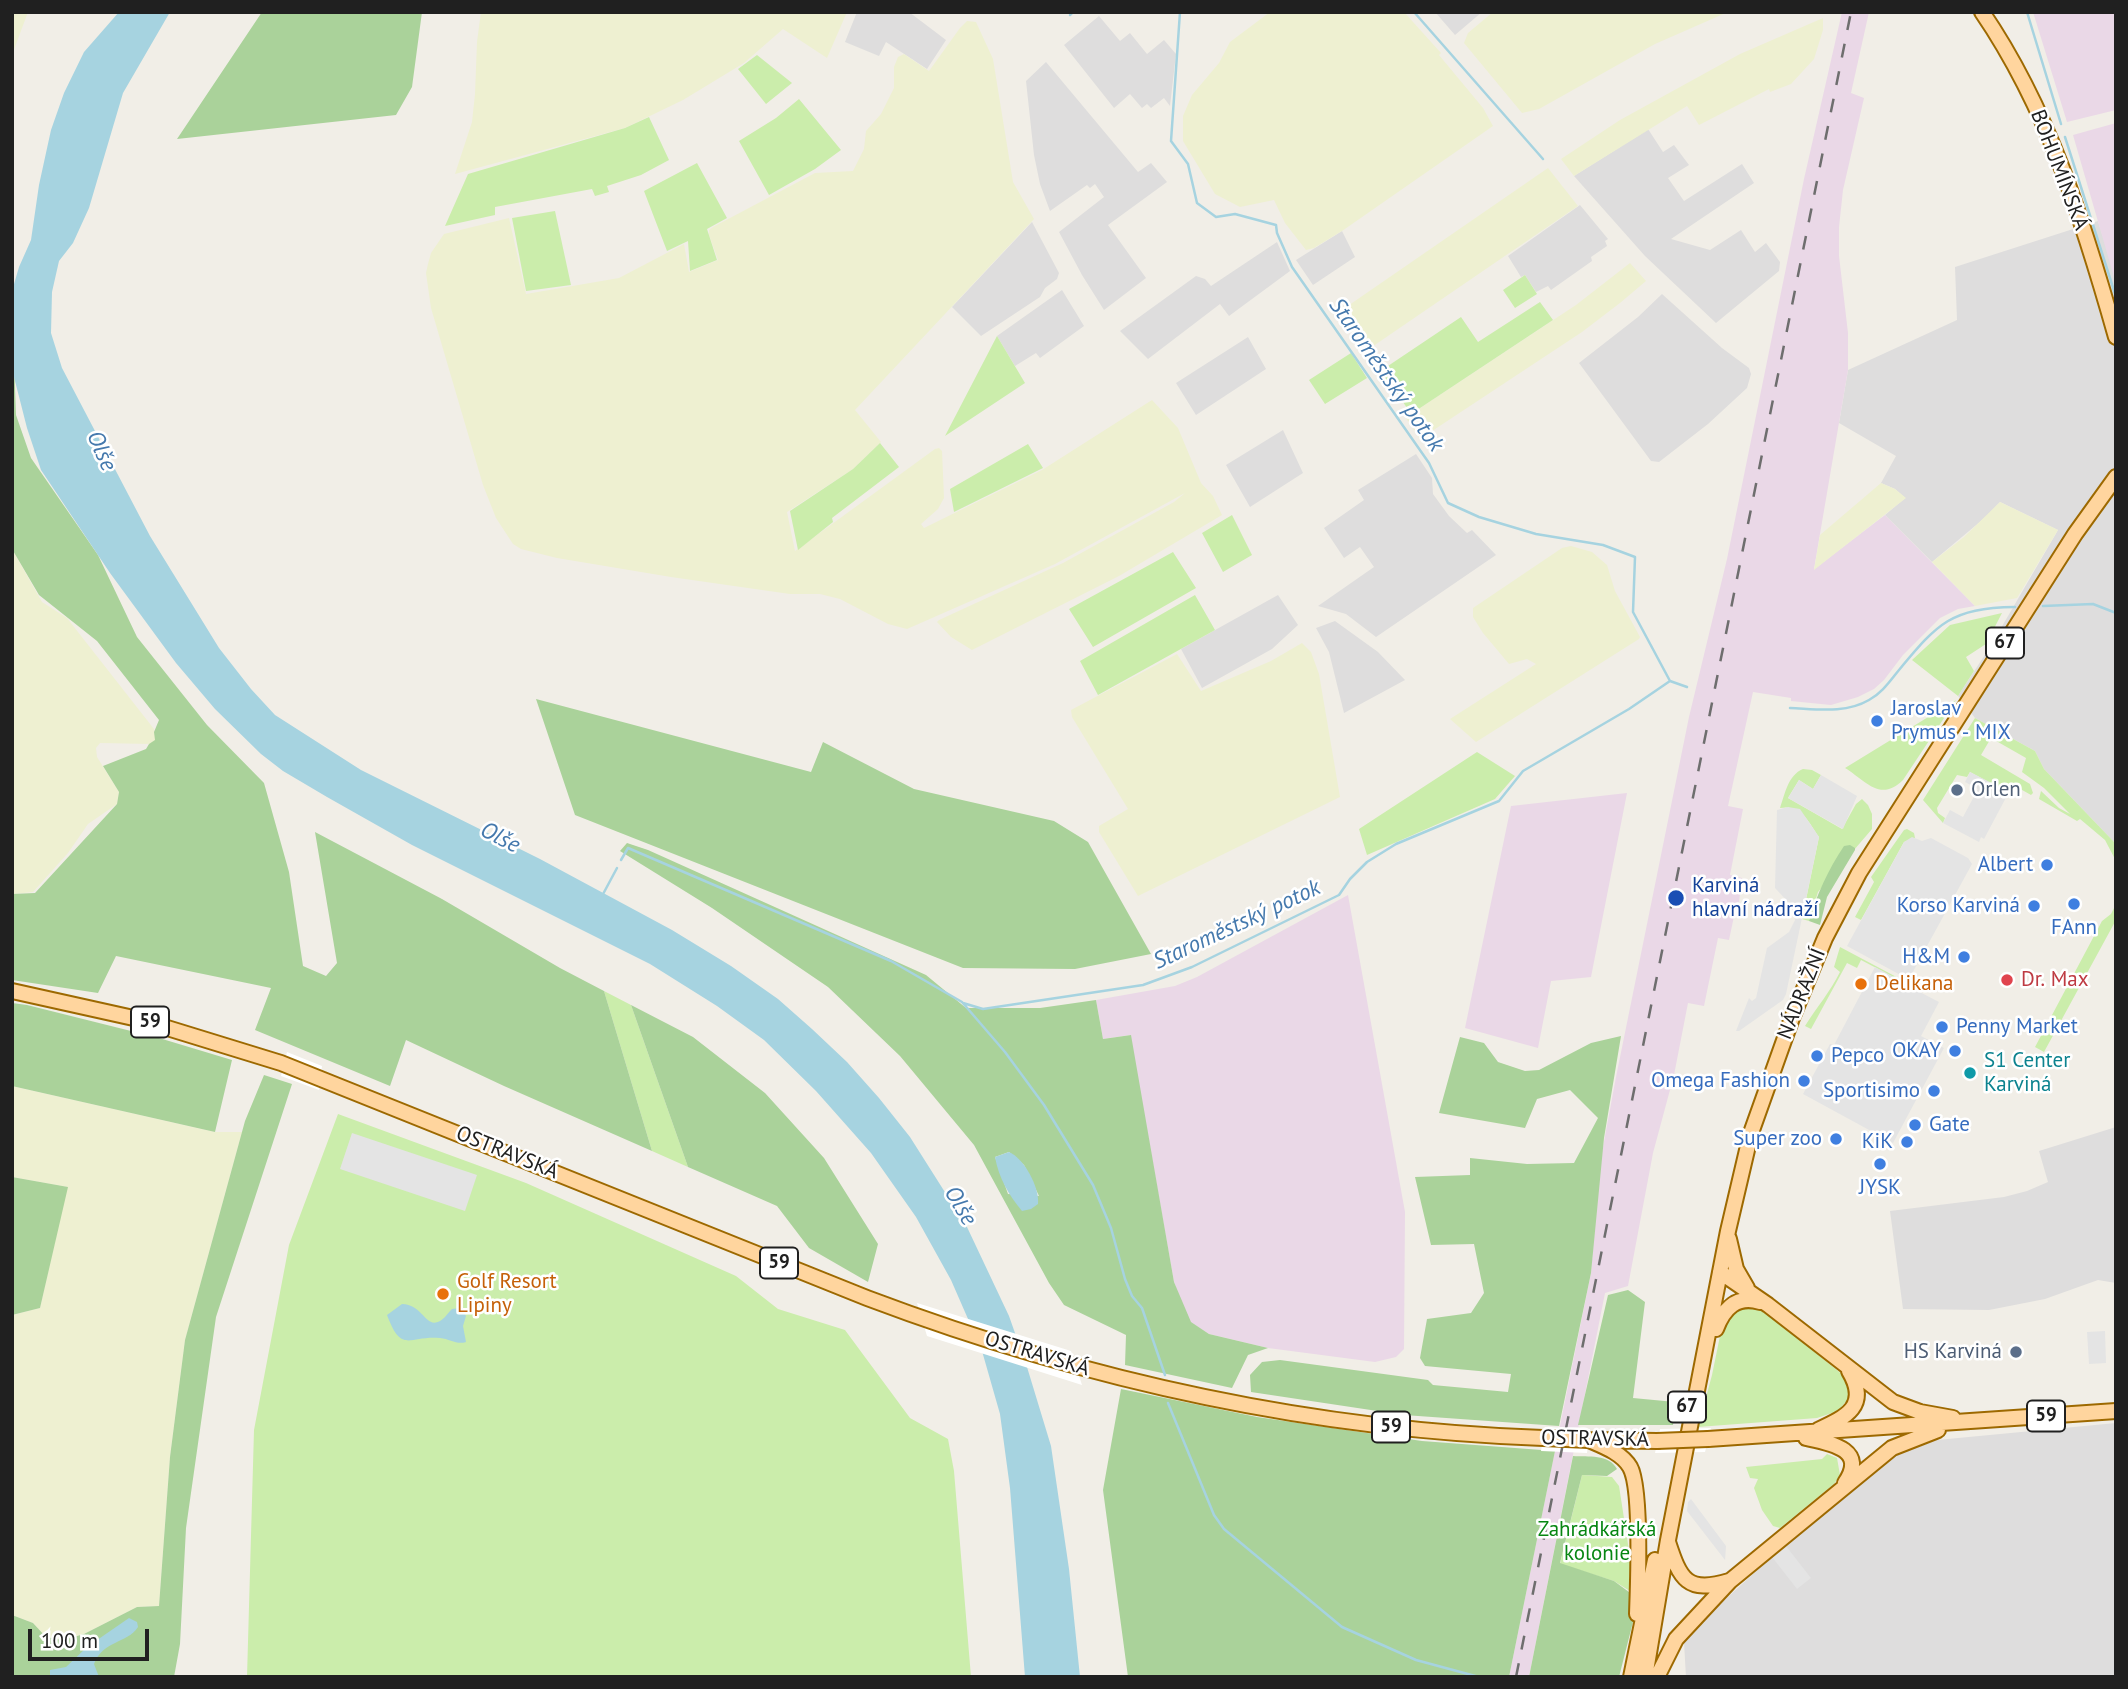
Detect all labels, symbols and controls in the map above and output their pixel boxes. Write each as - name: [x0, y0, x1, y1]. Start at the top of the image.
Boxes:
- street label: BOHUMÍNSKÁ: [2024, 106, 2094, 234]
- water label: Staroměstský potok: [1323, 293, 1449, 457]
- water label: Olše: [80, 427, 122, 475]
- road number: 67: [1986, 628, 2024, 658]
- place label: Jaroslav Prymus - MIX: [1891, 696, 2011, 746]
- marker: Jaroslav Prymus - MIX: [1869, 713, 1885, 729]
- place label: Orlen: [1971, 777, 2021, 803]
- marker: Orlen: [1949, 782, 1965, 798]
- water label: Olše: [475, 816, 525, 860]
- place label: Albert: [1978, 852, 2033, 878]
- marker: Albert: [2039, 857, 2055, 873]
- place label: Karviná hlavní nádraží: [1692, 873, 1819, 923]
- water label: Staroměstský potok: [1149, 874, 1325, 976]
- marker: Karviná hlavní nádraží: [1666, 888, 1686, 908]
- place label: Korso Karviná: [1897, 893, 2020, 919]
- marker: FAnn: [2066, 896, 2082, 912]
- marker: Korso Karviná: [2026, 898, 2042, 914]
- place label: FAnn: [2051, 915, 2097, 941]
- place label: H&M: [1902, 944, 1950, 970]
- street label: NÁDRAŽNÍ: [1772, 945, 1832, 1043]
- marker: H&M: [1956, 949, 1972, 965]
- place label: Dr. Max: [2021, 967, 2089, 993]
- place label: Delikana: [1875, 971, 1954, 997]
- marker: Dr. Max: [1999, 972, 2015, 988]
- marker: Delikana: [1853, 976, 1869, 992]
- road number: 59: [131, 1006, 169, 1038]
- place label: Penny Market: [1956, 1014, 2078, 1040]
- marker: Penny Market: [1934, 1019, 1950, 1035]
- place label: OKAY: [1892, 1038, 1941, 1064]
- place label: Pepco: [1831, 1043, 1884, 1069]
- marker: OKAY: [1947, 1043, 1963, 1059]
- marker: Pepco: [1809, 1048, 1825, 1064]
- place label: S1 Center Karviná: [1984, 1048, 2070, 1098]
- marker: S1 Center Karviná: [1962, 1065, 1978, 1081]
- place label: Omega Fashion: [1651, 1068, 1790, 1094]
- marker: Omega Fashion: [1796, 1073, 1812, 1089]
- place label: Sportisimo: [1823, 1078, 1920, 1104]
- marker: Sportisimo: [1926, 1083, 1942, 1099]
- place label: Gate: [1929, 1112, 1970, 1138]
- marker: Gate: [1907, 1117, 1923, 1133]
- street label: OSTRAVSKÁ: [452, 1121, 562, 1185]
- place label: Super zoo: [1733, 1126, 1822, 1152]
- place label: KiK: [1862, 1129, 1893, 1155]
- marker: Super zoo: [1828, 1131, 1844, 1147]
- marker: KiK: [1899, 1134, 1915, 1150]
- marker: JYSK: [1872, 1156, 1888, 1172]
- place label: JYSK: [1859, 1175, 1901, 1201]
- water label: Olše: [938, 1181, 982, 1231]
- road number: 59: [760, 1247, 798, 1278]
- place label: Golf Resort Lipiny: [457, 1269, 557, 1319]
- marker: Golf Resort Lipiny: [435, 1286, 451, 1302]
- street label: OSTRAVSKÁ: [982, 1326, 1092, 1382]
- place label: HS Karviná: [1904, 1339, 2002, 1365]
- marker: HS Karviná: [2008, 1344, 2024, 1360]
- road number: 67: [1668, 1392, 1706, 1422]
- road number: 59: [2027, 1400, 2065, 1432]
- road number: 59: [1372, 1412, 1410, 1442]
- street label: OSTRAVSKÁ: [1541, 1425, 1649, 1453]
- park label: Zahrádkářská kolonie: [1538, 1517, 1656, 1567]
- scale bar: [32, 1616, 152, 1660]
- text: 100 m: [41, 1627, 98, 1654]

